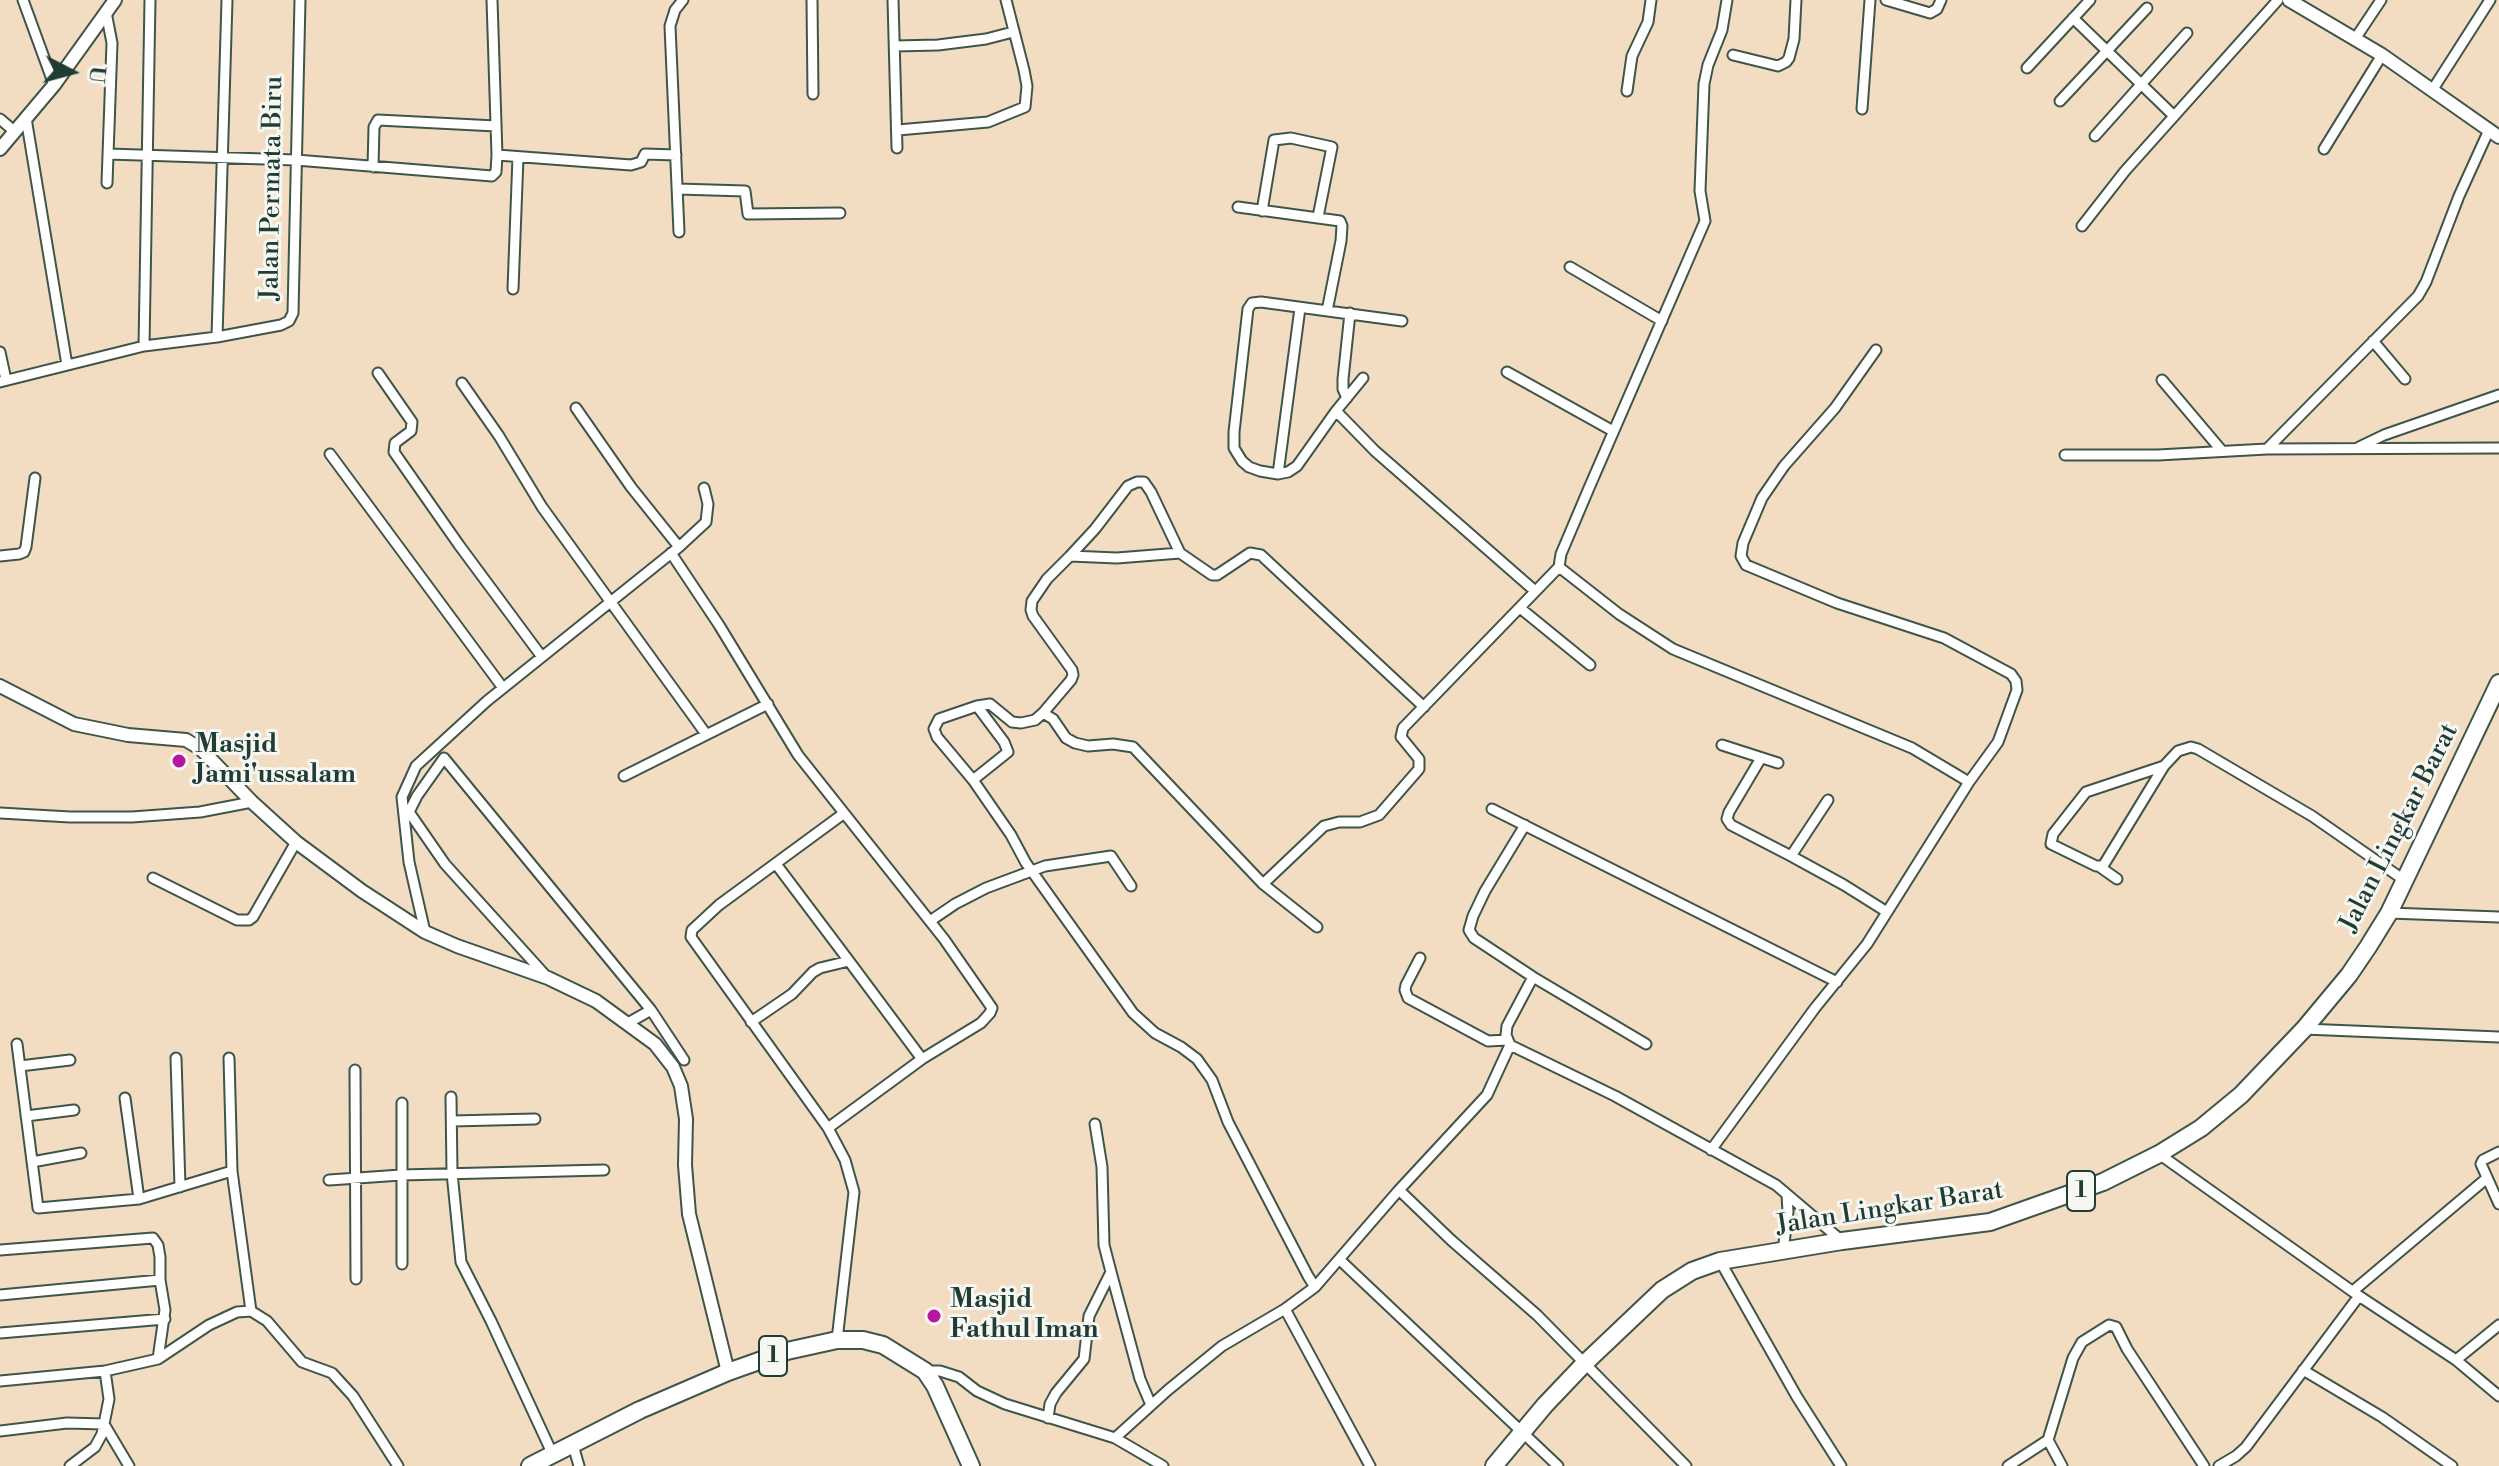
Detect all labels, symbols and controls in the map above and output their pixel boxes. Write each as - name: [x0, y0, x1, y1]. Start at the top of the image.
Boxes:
- north arrow: [32, 32, 112, 112]
- text: U: [82, 65, 111, 84]
- street label: Jalan Permata Biru: [255, 75, 291, 301]
- street label: Jalan Lingkar Barat: [2334, 719, 2466, 937]
- place label: Masjid Jami'ussalam: [195, 730, 356, 792]
- marker: Masjid Jami'ussalam: [170, 752, 188, 770]
- road number: 1: [2067, 1171, 2095, 1211]
- street label: Jalan Lingkar Barat: [1774, 1176, 2006, 1242]
- place label: Masjid Fathul Iman: [950, 1285, 1099, 1346]
- marker: Masjid Fathul Iman: [925, 1307, 943, 1325]
- road number: 1: [759, 1336, 787, 1376]

